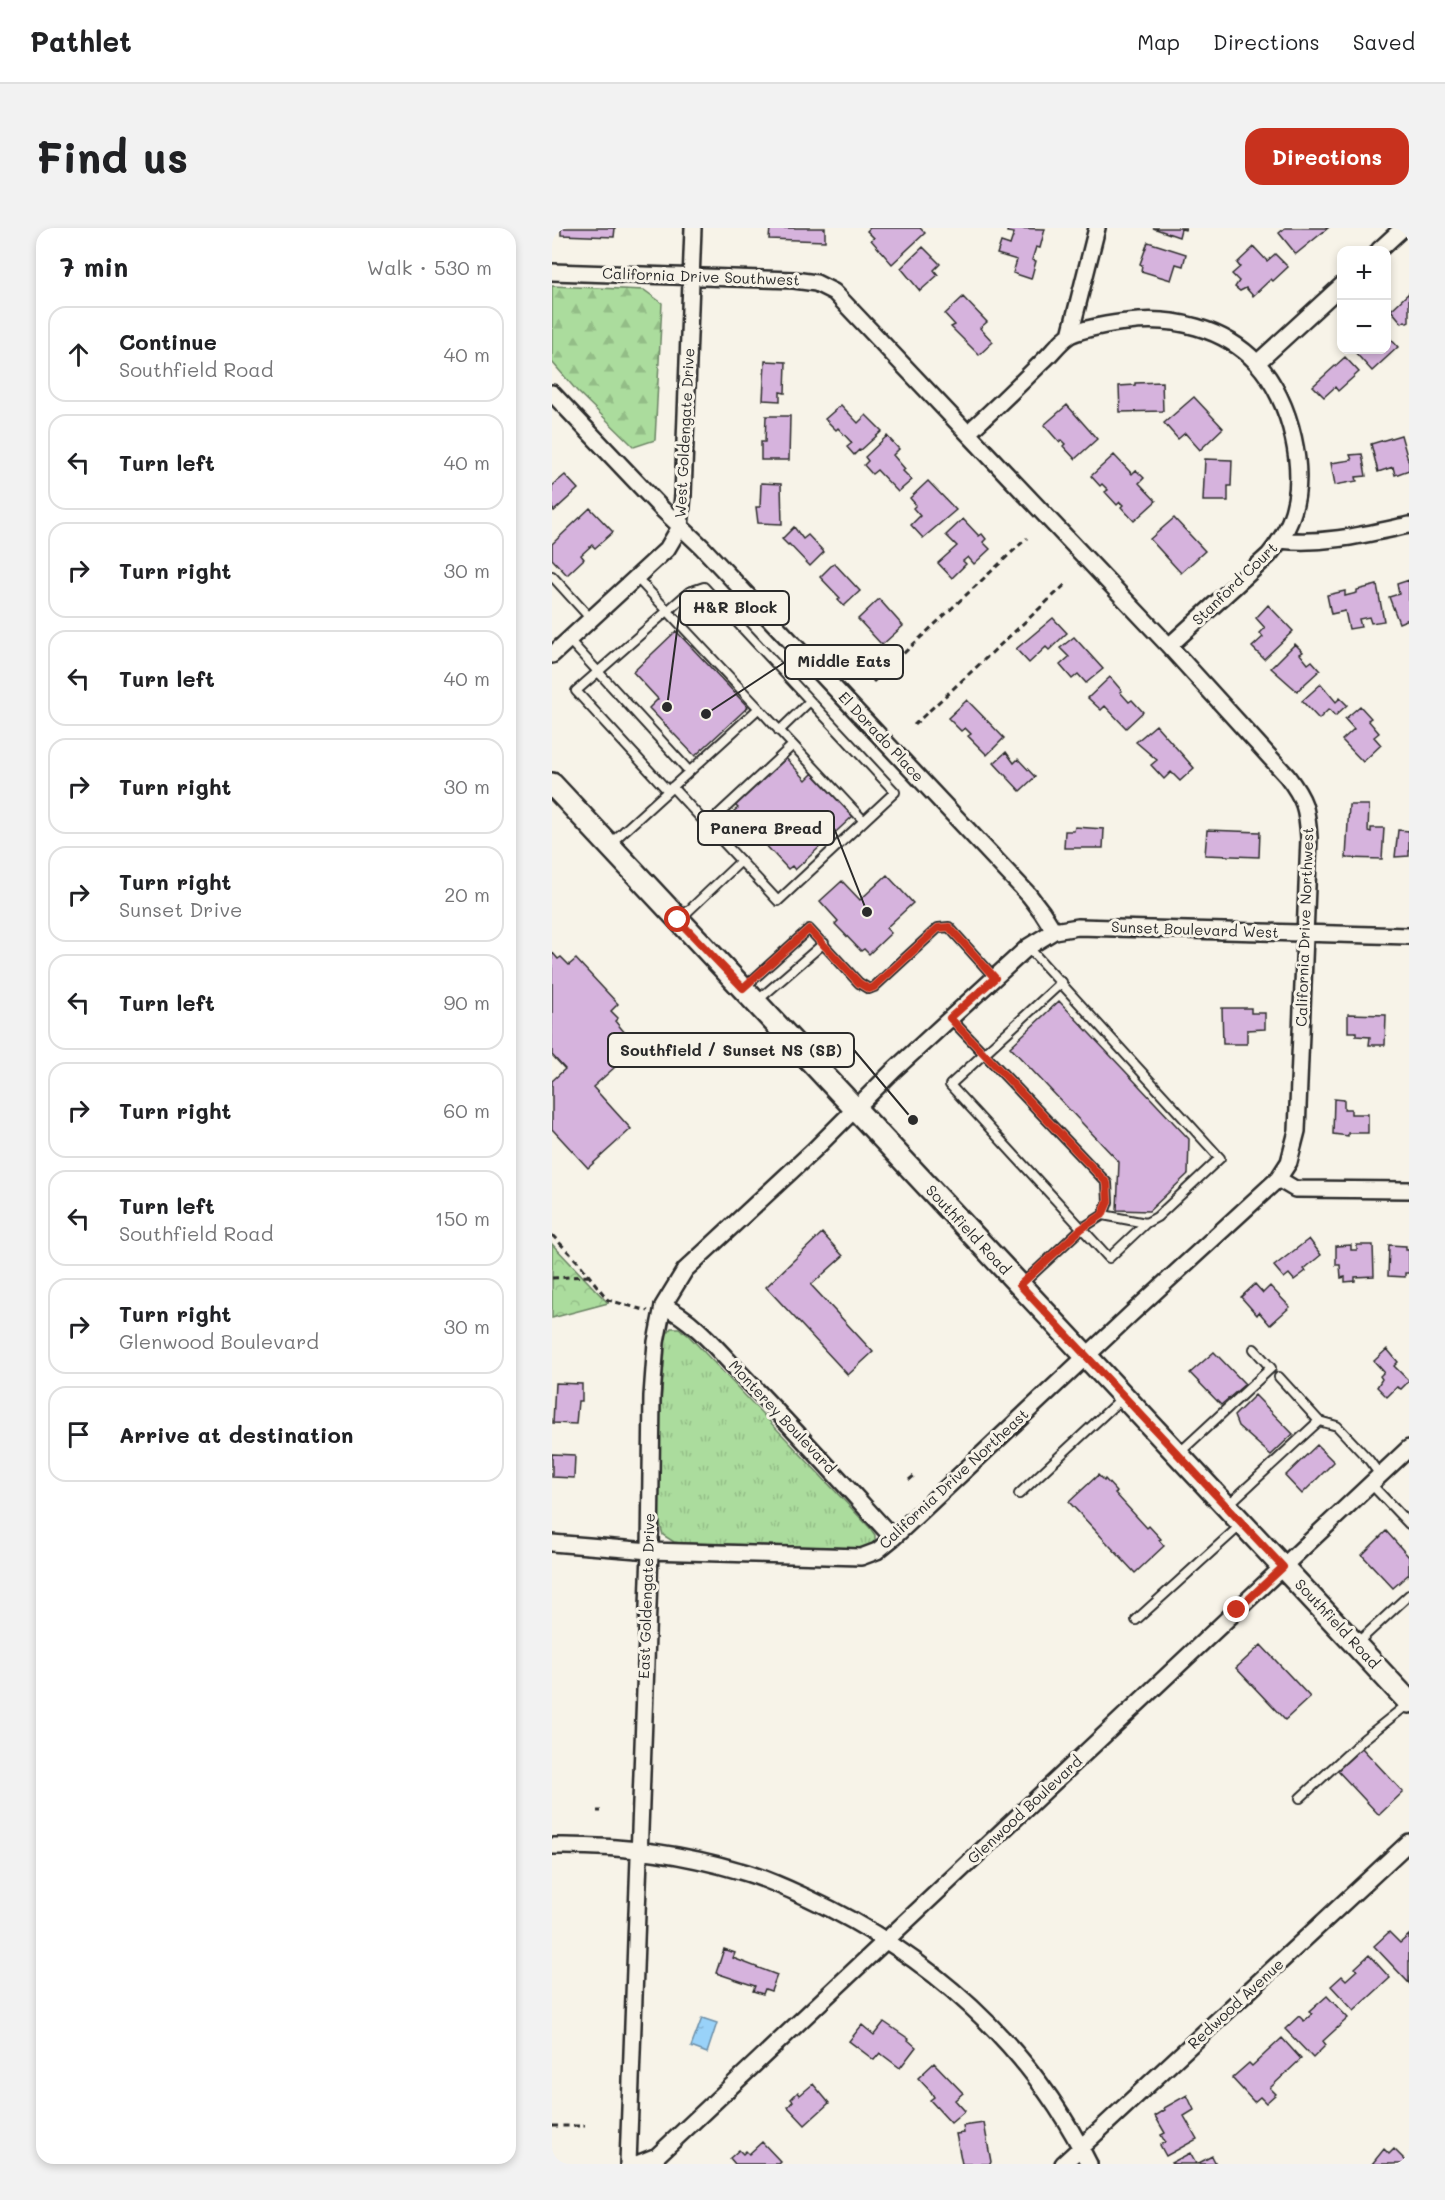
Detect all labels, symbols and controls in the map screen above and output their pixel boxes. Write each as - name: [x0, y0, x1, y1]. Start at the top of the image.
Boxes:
- text: Pathlet: [30, 23, 132, 59]
- text: Map: [1137, 28, 1180, 55]
- text: Directions: [1213, 28, 1320, 55]
- text: Saved: [1353, 28, 1415, 55]
- button: Directions: [1245, 128, 1409, 185]
- text: Find us: [36, 129, 188, 184]
- map controls: [1337, 246, 1391, 354]
- button: +: [1337, 246, 1391, 300]
- text: 7 min: [60, 250, 128, 284]
- text: Walk · 530 m: [367, 254, 492, 280]
- street label: California Drive Southwest: [602, 263, 800, 289]
- button: −: [1337, 300, 1391, 354]
- text: Continue: [119, 327, 217, 356]
- icon: ahead: [62, 338, 95, 371]
- text: 40 m: [444, 341, 490, 367]
- street label: West Goldengate Drive: [670, 347, 698, 519]
- text: Southfield Road: [119, 356, 273, 382]
- icon: left: [62, 446, 95, 479]
- text: Turn left: [119, 448, 215, 477]
- text: 40 m: [444, 449, 490, 475]
- street label: Stanford Court: [1187, 537, 1281, 629]
- icon: right: [62, 554, 95, 587]
- text: Turn right: [119, 556, 231, 585]
- text: 30 m: [444, 557, 490, 583]
- callout: H&R Block: [680, 591, 789, 625]
- text: H&R Block: [693, 596, 777, 617]
- callout: Middle Eats: [785, 645, 903, 679]
- text: Middle Eats: [797, 650, 891, 671]
- icon: left: [62, 662, 95, 695]
- text: Turn left: [119, 664, 215, 693]
- text: 40 m: [444, 665, 490, 691]
- street label: El Dorado Place: [835, 687, 929, 786]
- icon: right: [62, 770, 95, 803]
- text: Turn right: [119, 772, 231, 801]
- text: 30 m: [444, 773, 490, 799]
- callout: Panera Bread: [698, 811, 834, 845]
- text: Panera Bread: [710, 817, 822, 838]
- street label: California Drive Northwest: [1291, 827, 1317, 1027]
- text: Turn right: [119, 867, 231, 896]
- icon: right: [62, 878, 95, 911]
- text: 20 m: [444, 881, 490, 907]
- text: Sunset Drive: [119, 896, 242, 922]
- route start: [664, 906, 690, 932]
- street label: Sunset Boulevard West: [1111, 916, 1279, 942]
- icon: left: [62, 986, 95, 1019]
- text: Turn left: [119, 988, 215, 1017]
- text: 90 m: [444, 989, 490, 1015]
- callout: Southfield / Sunset NS (SB): [608, 1033, 854, 1067]
- text: Southfield / Sunset NS (SB): [620, 1039, 842, 1060]
- icon: right: [62, 1094, 95, 1127]
- text: Turn right: [119, 1096, 231, 1125]
- text: 60 m: [443, 1097, 490, 1123]
- street label: Southfield Road: [922, 1180, 1016, 1278]
- text: Turn left: [119, 1191, 215, 1220]
- icon: left: [62, 1202, 95, 1235]
- text: 150 m: [435, 1205, 490, 1231]
- text: Southfield Road: [119, 1220, 273, 1246]
- text: Turn right: [119, 1299, 231, 1328]
- icon: right: [62, 1310, 95, 1343]
- text: 30 m: [444, 1313, 490, 1339]
- text: Glenwood Boulevard: [119, 1328, 319, 1354]
- street label: Monterey Boulevard: [725, 1355, 841, 1477]
- street label: California Drive Northeast: [874, 1404, 1032, 1553]
- icon: arrive: [62, 1418, 95, 1451]
- text: Arrive at destination: [119, 1420, 354, 1449]
- street label: East Goldengate Drive: [633, 1513, 659, 1679]
- street label: Southfield Road: [1291, 1574, 1385, 1672]
- route end: [1223, 1596, 1249, 1622]
- street label: Glenwood Boulevard: [963, 1751, 1086, 1868]
- street label: Redwood Avenue: [1183, 1954, 1288, 2053]

